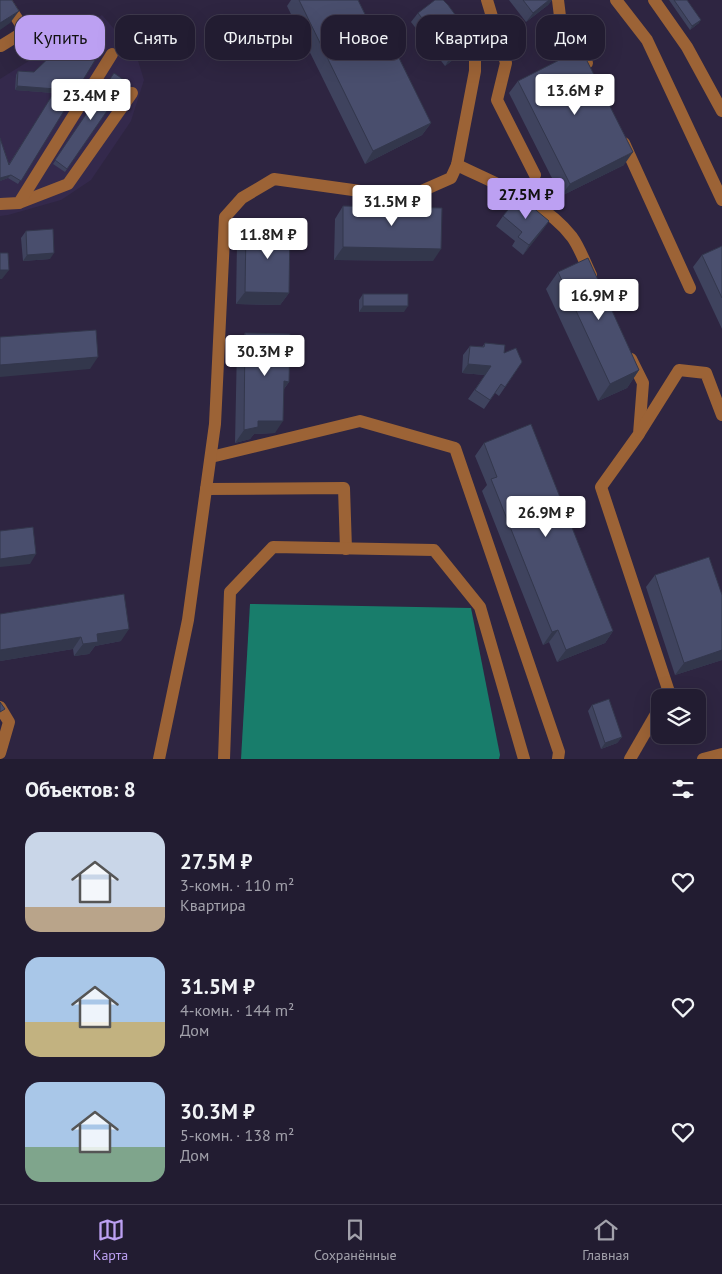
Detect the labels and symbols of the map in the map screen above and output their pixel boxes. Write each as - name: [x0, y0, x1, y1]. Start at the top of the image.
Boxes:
- pin: 13.6M ₽: [529, 74, 621, 116]
- pin: 23.4M ₽: [45, 78, 137, 121]
- pin: 27.5M ₽: [480, 178, 572, 220]
- pin: 31.5M ₽: [346, 184, 438, 227]
- pin: 11.8M ₽: [222, 218, 314, 260]
- pin: 16.9M ₽: [553, 278, 645, 321]
- pin: 30.3M ₽: [219, 334, 311, 377]
- pin: 26.9M ₽: [500, 496, 592, 538]

